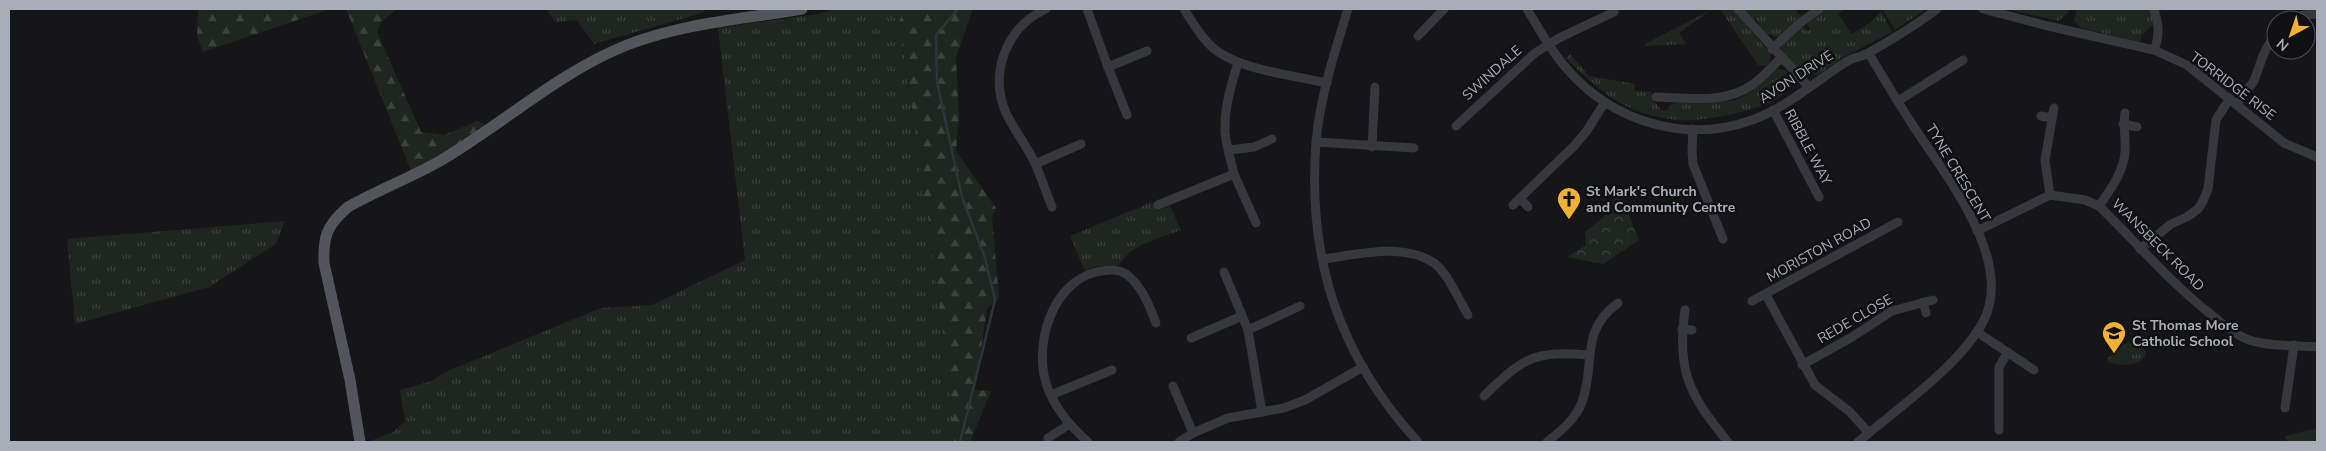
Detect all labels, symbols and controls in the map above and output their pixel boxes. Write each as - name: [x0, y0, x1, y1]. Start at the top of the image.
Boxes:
- north arrow: [2266, 10, 2316, 60]
- text: N: [2273, 34, 2293, 55]
- street label: SWINDALE: [1458, 41, 1526, 105]
- street label: AVON DRIVE: [1755, 46, 1837, 108]
- street label: TORRIDGE RISE: [2186, 47, 2280, 125]
- street label: RIBBLE WAY: [1780, 106, 1836, 189]
- street label: TYNE CRESCENT: [1921, 121, 1995, 226]
- place label: St Mark's Church and Community Centre: [1586, 182, 1736, 217]
- church icon: St Mark's Church and Community Centre: [1556, 186, 1582, 220]
- street label: WANSBECK ROAD: [2108, 195, 2208, 295]
- street label: MORISTON ROAD: [1763, 213, 1875, 287]
- street label: REDE CLOSE: [1814, 290, 1896, 348]
- place label: St Thomas More Catholic School: [2132, 316, 2239, 351]
- school or university icon: St Thomas More Catholic School: [2101, 320, 2127, 354]

